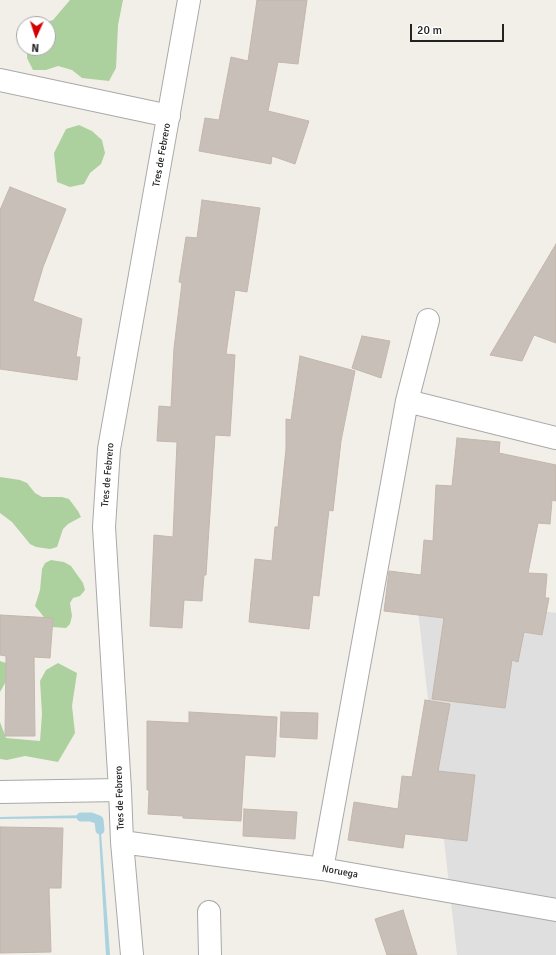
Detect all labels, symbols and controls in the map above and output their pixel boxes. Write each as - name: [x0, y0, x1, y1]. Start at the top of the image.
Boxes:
- north arrow: [16, 16, 56, 56]
- scale bar: [412, 16, 506, 42]
- text: 20 m: [417, 23, 442, 38]
- text: N: [31, 41, 40, 54]
- street label: Tres de Febrero: [150, 122, 174, 188]
- street label: Tres de Febrero: [99, 442, 117, 508]
- street label: Tres de Febrero: [113, 766, 127, 830]
- street label: Noruega: [321, 863, 359, 881]

